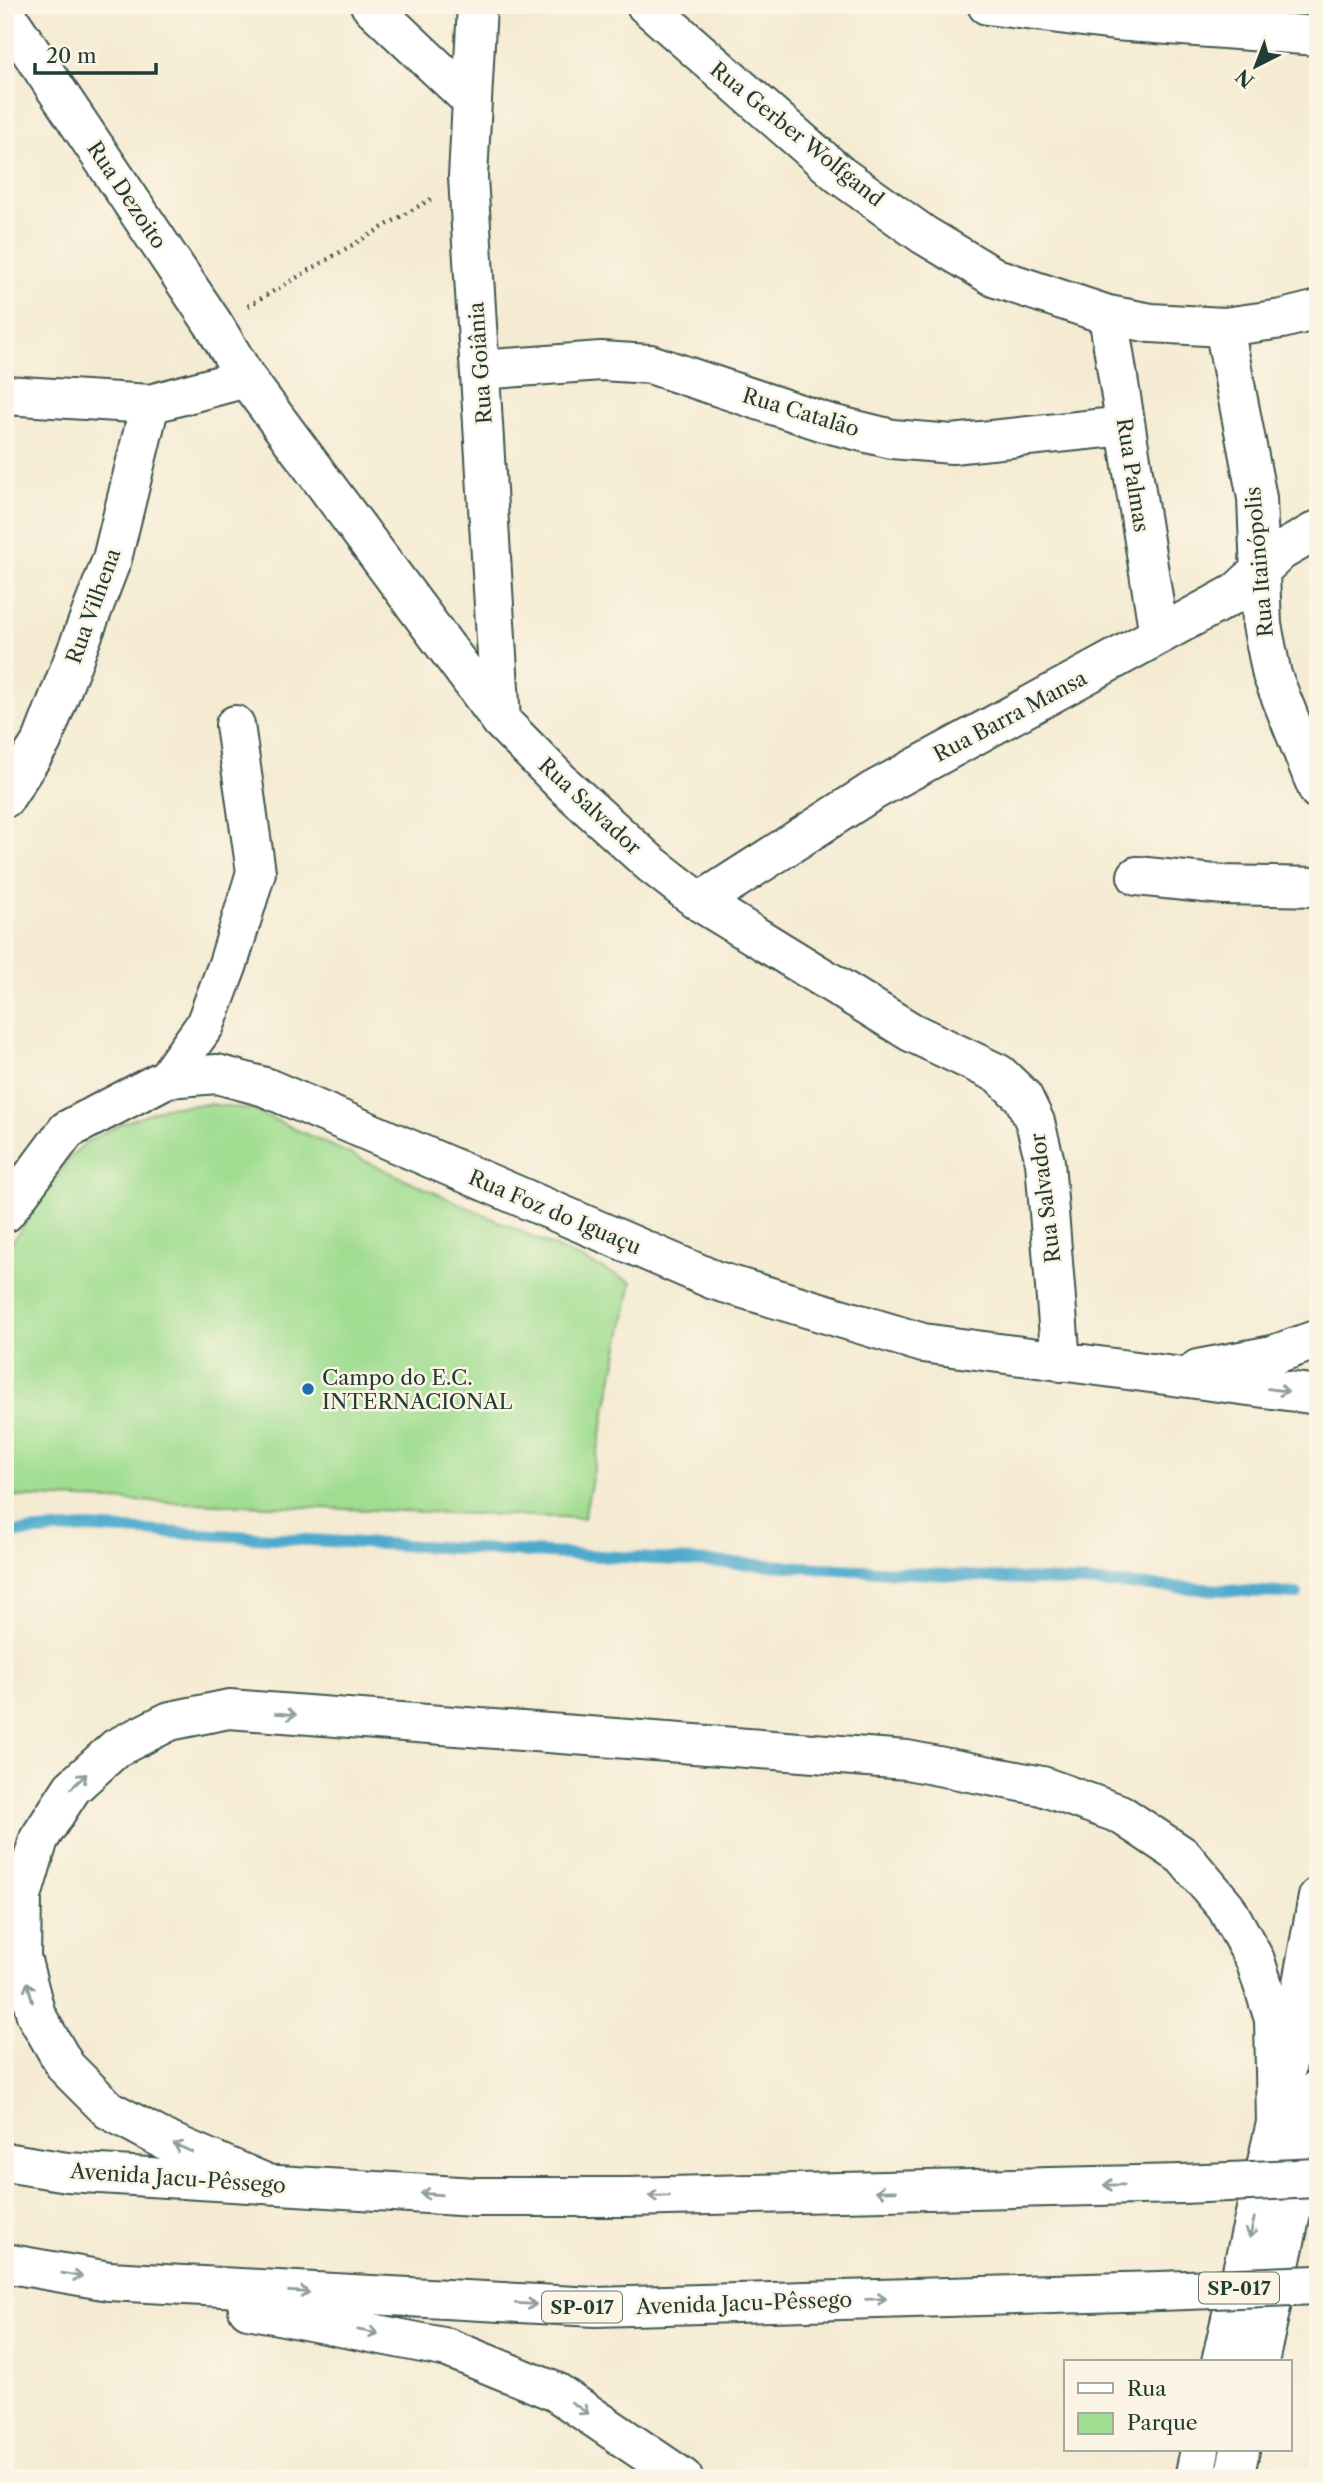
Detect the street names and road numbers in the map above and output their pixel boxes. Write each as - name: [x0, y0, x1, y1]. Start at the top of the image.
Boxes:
- street label: Rua Gerber Wolfgand: [705, 56, 889, 212]
- street label: Rua Dezoito: [82, 137, 172, 253]
- street label: Rua Goiânia: [463, 300, 497, 425]
- street label: Rua Catalão: [740, 382, 862, 442]
- street label: Rua Palmas: [1112, 416, 1154, 534]
- street label: Rua Itainópolis: [1240, 486, 1278, 638]
- street label: Rua Vilhena: [61, 544, 126, 667]
- street label: Rua Barra Mansa: [929, 665, 1092, 767]
- street label: Rua Salvador: [534, 752, 646, 860]
- street label: Rua Salvador: [1025, 1131, 1065, 1264]
- street label: Rua Foz do Iguaçu: [465, 1164, 645, 1260]
- street label: Avenida Jacu-Pêssego: [68, 2158, 287, 2198]
- road number: SP-017: [1199, 2272, 1279, 2304]
- street label: Avenida Jacu-Pêssego: [635, 2287, 852, 2319]
- road number: SP-017: [542, 2292, 622, 2322]

